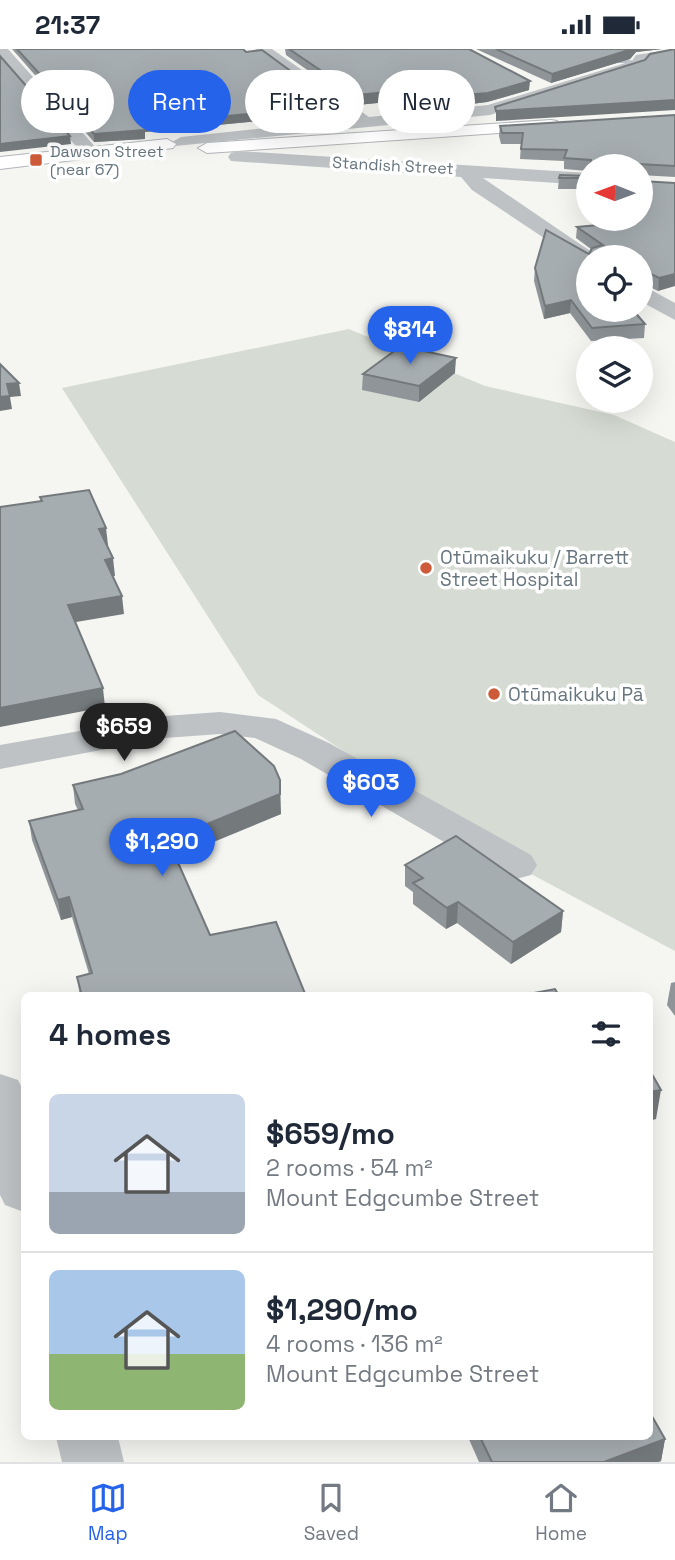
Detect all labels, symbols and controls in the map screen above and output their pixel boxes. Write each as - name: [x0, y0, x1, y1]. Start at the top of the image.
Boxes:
- text: 21:37: [35, 8, 100, 42]
- chip: Buy: [21, 70, 114, 133]
- chip: Rent: [128, 70, 231, 133]
- chip: Filters: [245, 70, 364, 133]
- chip: New: [378, 70, 475, 133]
- place label: Dawson Street (near 67): [50, 141, 164, 180]
- marker: Dawson Street (near 67): [28, 152, 44, 168]
- street label: Standish Street: [332, 152, 454, 179]
- north arrow: [576, 154, 653, 231]
- map controls: [576, 154, 653, 413]
- button: locate: [576, 245, 653, 322]
- pin: $814: [369, 307, 451, 366]
- text: $814: [384, 314, 436, 344]
- button: layers: [576, 336, 653, 413]
- place label: Otūmaikuku / Barrett Street Hospital: [440, 545, 629, 592]
- marker: Otūmaikuku / Barrett Street Hospital: [418, 560, 434, 576]
- place label: Otūmaikuku Pā: [508, 682, 644, 707]
- marker: Otūmaikuku Pā: [486, 686, 502, 702]
- pin: $659: [83, 703, 165, 763]
- text: $659: [96, 711, 152, 741]
- pin: $603: [330, 759, 412, 819]
- text: $603: [342, 767, 400, 797]
- pin: $1,290: [105, 819, 219, 878]
- text: $1,290: [125, 826, 199, 856]
- text: 4 homes: [49, 1015, 171, 1054]
- icon: filters: [587, 1015, 625, 1053]
- text: $659/mo: [266, 1114, 395, 1153]
- icon: home: [105, 1122, 189, 1206]
- text: 2 rooms · 54 m²: [266, 1153, 433, 1183]
- text: Mount Edgcumbe Street: [266, 1183, 539, 1213]
- text: $1,290/mo: [266, 1290, 418, 1329]
- icon: home: [105, 1298, 189, 1382]
- text: 4 rooms · 136 m²: [266, 1329, 443, 1359]
- text: Mount Edgcumbe Street: [266, 1359, 539, 1389]
- tab: Map: [88, 1479, 128, 1546]
- tab: Saved: [304, 1479, 359, 1546]
- tab: Home: [535, 1479, 587, 1546]

